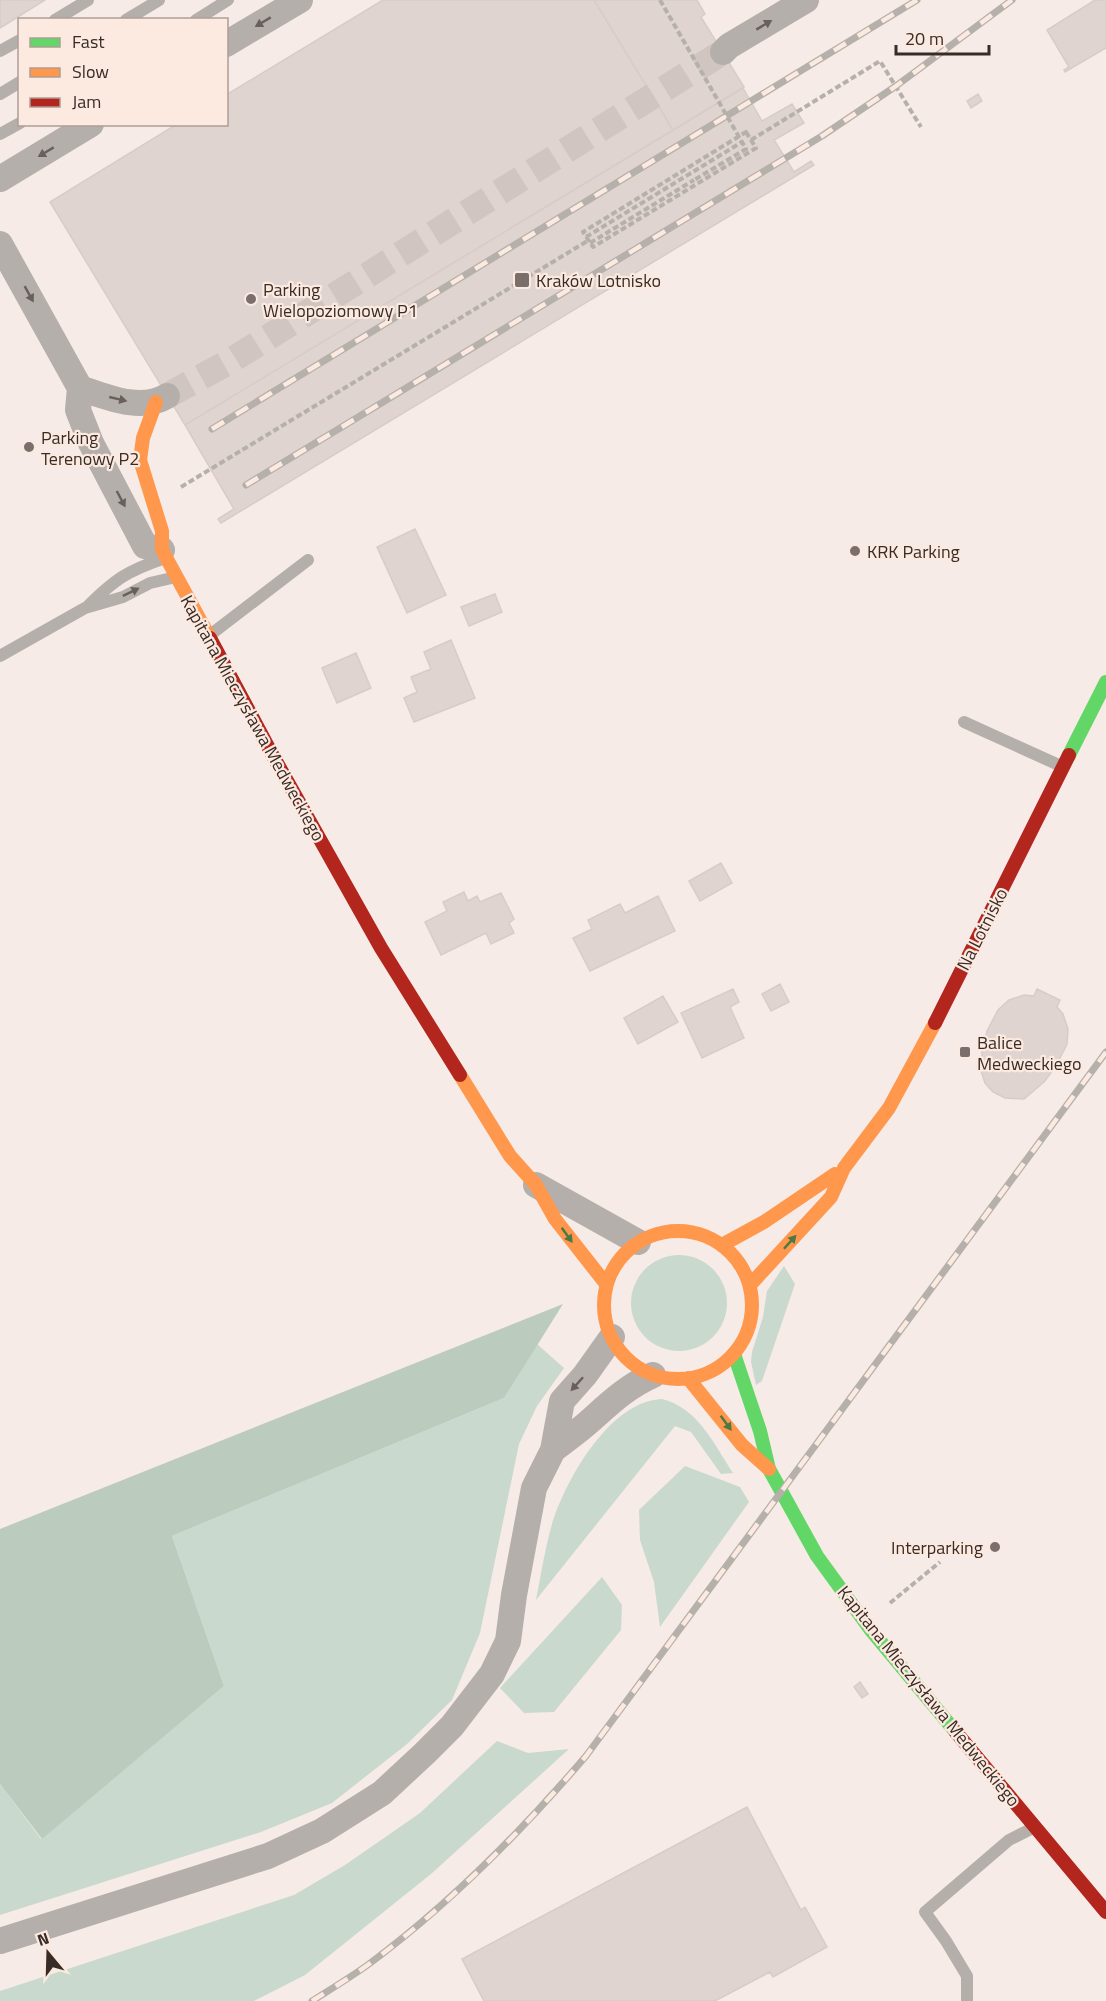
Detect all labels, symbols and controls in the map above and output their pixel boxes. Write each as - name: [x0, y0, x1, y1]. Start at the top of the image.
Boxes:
- one-way arrow: [255, 16, 271, 27]
- legend: [18, 18, 228, 126]
- scale bar: [896, 18, 989, 56]
- one-way arrow: [756, 20, 772, 31]
- text: 20 m: [905, 25, 944, 52]
- text: Fast: [72, 28, 105, 55]
- text: Slow: [72, 58, 109, 85]
- text: Jam: [72, 88, 101, 115]
- one-way arrow: [38, 146, 54, 157]
- place label: Kraków Lotnisko: [536, 267, 661, 294]
- marker: Kraków Lotnisko: [513, 271, 531, 289]
- place label: Parking Wielopoziomowy P1: [263, 276, 418, 324]
- one-way arrow: [24, 286, 34, 303]
- marker: Parking Wielopoziomowy P1: [244, 292, 258, 306]
- one-way arrow: [108, 395, 127, 404]
- place label: Parking Terenowy P2: [41, 424, 139, 472]
- marker: Parking Terenowy P2: [22, 440, 36, 454]
- one-way arrow: [116, 491, 126, 508]
- place label: KRK Parking: [867, 538, 960, 565]
- marker: KRK Parking: [848, 544, 862, 558]
- one-way arrow: [123, 588, 140, 597]
- street label: Kapitana Mieczysława Medweckiego: [174, 590, 332, 846]
- street label: Na Lotnisko: [950, 883, 1014, 975]
- place label: Balice Medweckiego: [977, 1029, 1082, 1077]
- marker: Balice Medweckiego: [958, 1045, 972, 1059]
- one-way arrow: [561, 1226, 573, 1242]
- one-way arrow: [783, 1235, 796, 1250]
- one-way arrow: [571, 1376, 584, 1391]
- one-way arrow: [720, 1415, 732, 1431]
- place label: Interparking: [891, 1534, 983, 1561]
- marker: Interparking: [988, 1540, 1002, 1554]
- street label: Kapitana Mieczysława Medweckiego: [831, 1580, 1027, 1812]
- north arrow: [18, 1923, 78, 1983]
- text: N: [34, 1926, 52, 1952]

